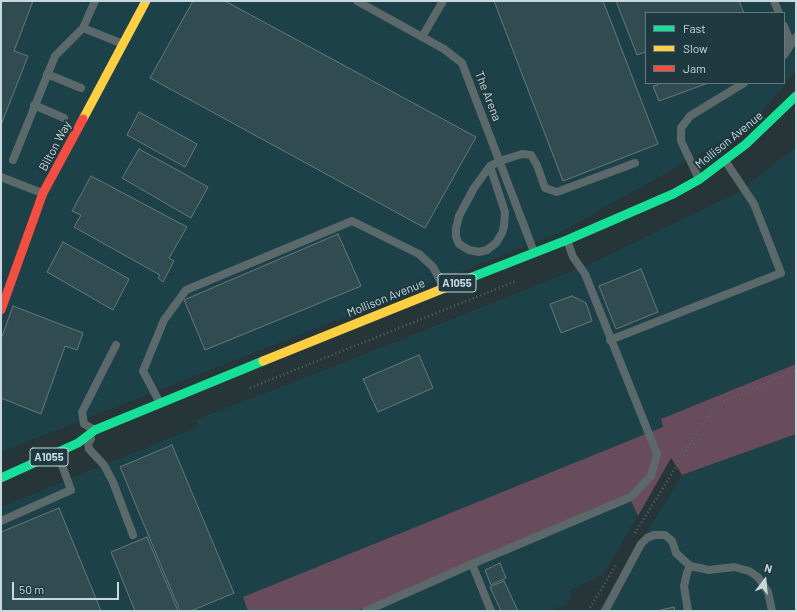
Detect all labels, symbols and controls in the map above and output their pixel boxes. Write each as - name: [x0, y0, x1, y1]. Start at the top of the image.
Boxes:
- legend: [645, 12, 785, 84]
- text: Fast: [683, 21, 706, 35]
- text: Slow: [683, 41, 708, 55]
- text: Jam: [683, 61, 706, 75]
- street label: The Arena: [472, 69, 504, 123]
- street label: Mollison Avenue: [692, 108, 766, 172]
- street label: Bilton Way: [36, 119, 74, 173]
- road number: A1055: [438, 274, 476, 292]
- street label: Mollison Avenue: [345, 276, 427, 320]
- road number: A1055: [30, 448, 68, 466]
- north arrow: [745, 560, 785, 600]
- text: N: [763, 561, 774, 575]
- scale bar: [14, 574, 121, 600]
- text: 50 m: [19, 582, 44, 596]

